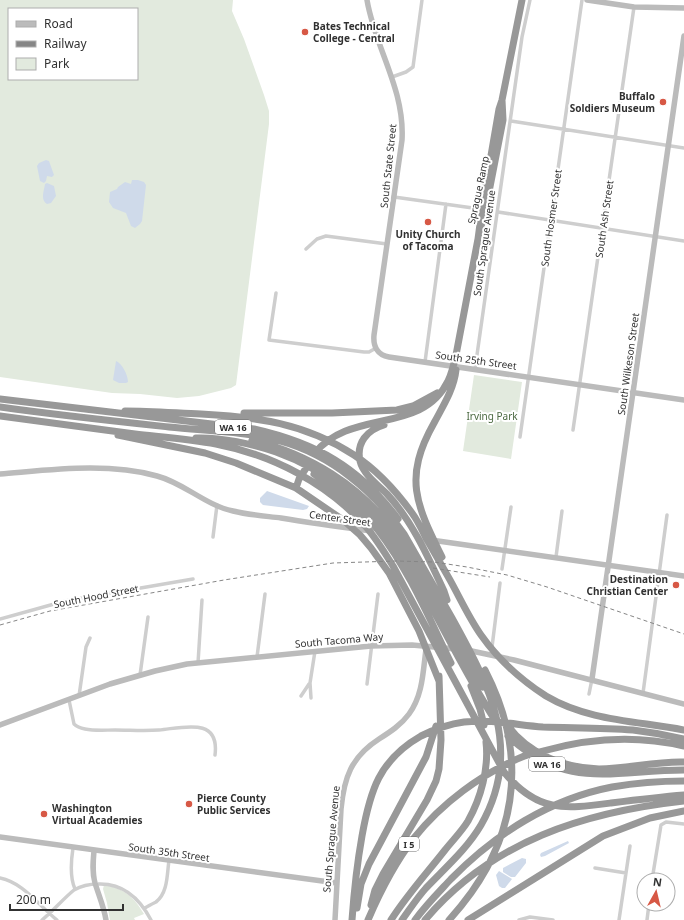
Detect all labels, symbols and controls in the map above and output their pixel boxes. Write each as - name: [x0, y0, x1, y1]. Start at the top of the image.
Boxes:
- legend: [8, 8, 138, 80]
- text: Road: [44, 15, 73, 32]
- place label: Bates Technical College - Central: [313, 19, 395, 45]
- marker: Bates Technical College - Central: [300, 27, 310, 37]
- text: Railway: [44, 35, 88, 52]
- text: Park: [44, 55, 70, 72]
- place label: Buffalo Soldiers Museum: [570, 89, 655, 115]
- marker: Buffalo Soldiers Museum: [658, 97, 668, 107]
- street label: South State Street: [377, 123, 399, 209]
- street label: Sprague Ramp: [464, 155, 492, 225]
- street label: South Hosmer Street: [537, 168, 565, 267]
- street label: South Ash Street: [592, 179, 616, 259]
- street label: South Sprague Avenue: [470, 189, 498, 297]
- marker: Unity Church of Tacoma: [423, 217, 433, 227]
- place label: Unity Church of Tacoma: [395, 227, 461, 253]
- street label: South Wilkeson Street: [614, 312, 642, 416]
- street label: South 25th Street: [434, 347, 518, 373]
- park label: Irving Park: [466, 409, 518, 423]
- road number: WA 16: [215, 420, 251, 434]
- street label: Center Street: [308, 507, 372, 529]
- place label: Destination Christian Center: [587, 572, 669, 598]
- marker: Destination Christian Center: [671, 580, 681, 590]
- street label: South Hood Street: [52, 581, 140, 611]
- street label: South Tacoma Way: [294, 629, 385, 651]
- road number: WA 16: [529, 757, 565, 771]
- street label: South Sprague Avenue: [319, 785, 343, 893]
- place label: Pierce County Public Services: [197, 791, 271, 817]
- marker: Pierce County Public Services: [184, 799, 194, 809]
- place label: Washington Virtual Academies: [52, 801, 142, 827]
- marker: Washington Virtual Academies: [39, 809, 49, 819]
- road number: I 5: [399, 837, 419, 851]
- street label: South 35th Street: [127, 839, 211, 865]
- north arrow: [636, 872, 676, 912]
- text: N: [652, 874, 663, 890]
- scale bar: [10, 886, 123, 912]
- text: 200 m: [16, 891, 51, 908]

